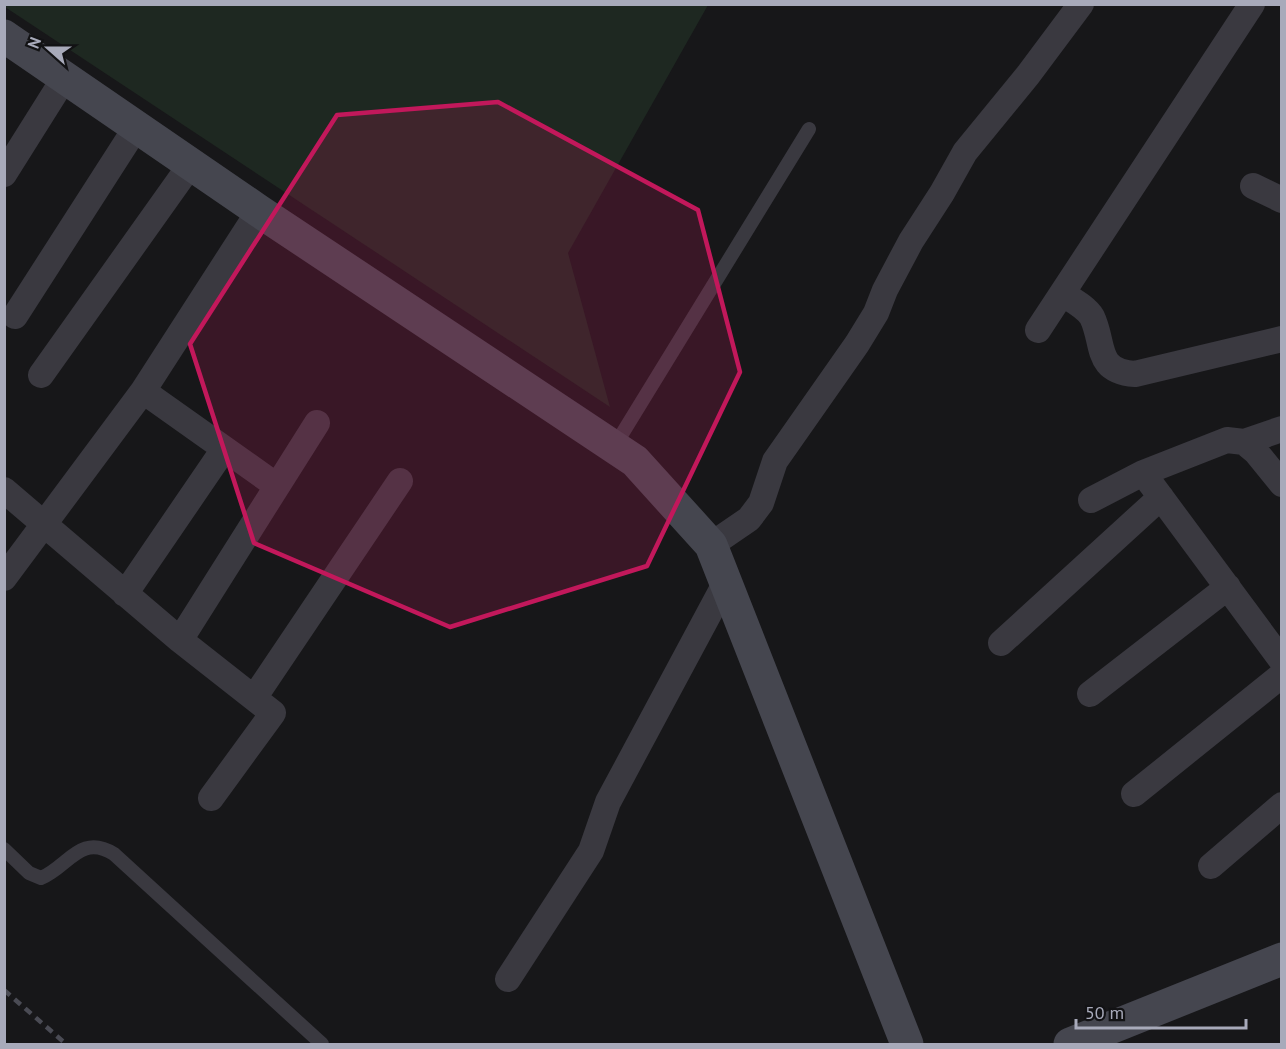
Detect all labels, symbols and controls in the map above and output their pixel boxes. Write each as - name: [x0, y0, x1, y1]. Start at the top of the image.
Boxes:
- north arrow: [18, 18, 78, 78]
- text: N: [23, 34, 45, 51]
- scale bar: [1076, 992, 1246, 1030]
- text: 50 m: [1085, 1001, 1124, 1024]

